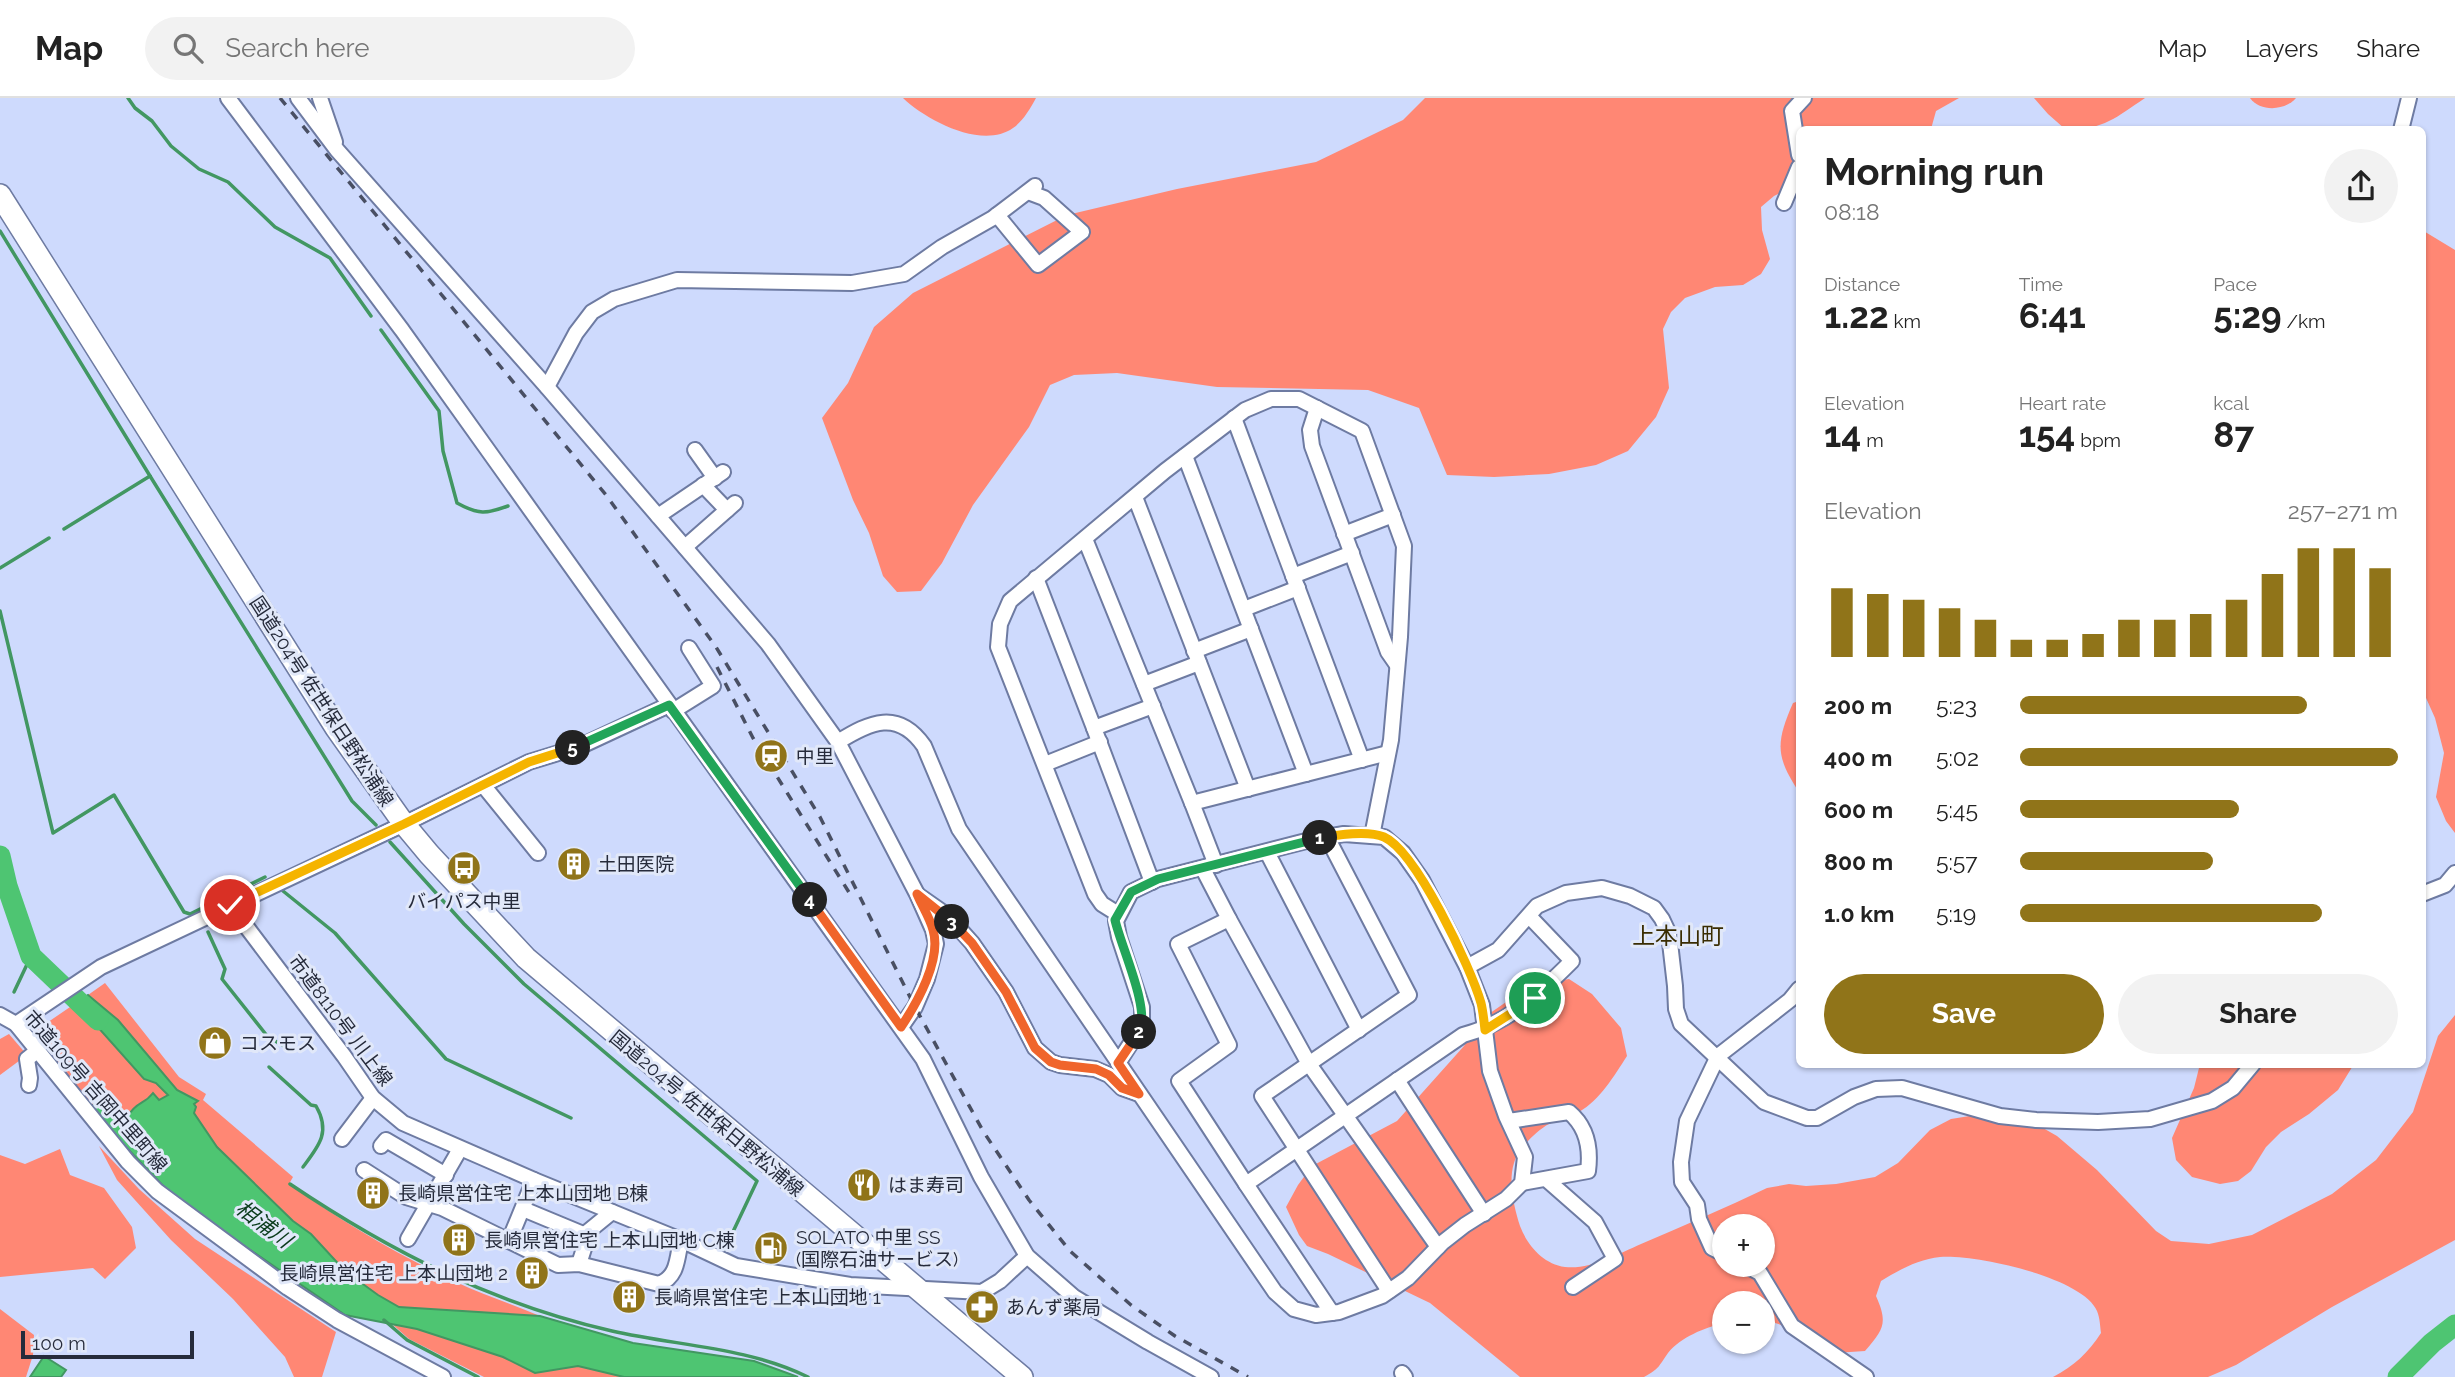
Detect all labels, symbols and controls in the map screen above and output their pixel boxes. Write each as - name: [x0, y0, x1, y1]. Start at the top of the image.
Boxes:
- search box: [145, 17, 635, 80]
- text: Map: [35, 29, 103, 68]
- icon: search: [169, 29, 207, 67]
- text: Search here: [225, 33, 370, 63]
- text: Map: [2158, 34, 2207, 63]
- text: Layers: [2245, 34, 2318, 63]
- text: Share: [2356, 34, 2420, 63]
- text: Morning run: [1824, 149, 2044, 194]
- button: share: [2324, 149, 2398, 223]
- text: 08:18: [1824, 198, 1880, 225]
- text: Distance: [1824, 273, 1900, 295]
- text: Time: [2019, 273, 2063, 295]
- text: Pace: [2213, 273, 2257, 295]
- text: 1.22: [1824, 295, 1889, 336]
- text: 6:41: [2019, 295, 2086, 336]
- text: 5:29: [2213, 295, 2282, 336]
- text: km: [1889, 310, 1921, 332]
- text: /km: [2282, 310, 2326, 332]
- text: Elevation: [1824, 392, 1905, 414]
- text: Heart rate: [2019, 392, 2106, 414]
- text: kcal: [2213, 392, 2249, 414]
- text: 14: [1824, 414, 1861, 455]
- text: 154: [2019, 414, 2075, 455]
- text: 87: [2213, 414, 2254, 455]
- text: m: [1861, 429, 1884, 451]
- text: bpm: [2075, 429, 2121, 451]
- text: Elevation: [1824, 497, 1922, 524]
- text: 257–271 m: [2288, 497, 2398, 524]
- street label: 国道204号 佐世保日野松浦線: [246, 592, 398, 810]
- text: 200 m: [1824, 692, 1892, 719]
- text: 5:23: [1936, 692, 1977, 719]
- pin: 5: [556, 730, 590, 766]
- text: 5: [567, 736, 578, 758]
- station icon: 中里: [752, 737, 790, 775]
- text: 400 m: [1824, 744, 1892, 771]
- text: 5:02: [1936, 744, 1979, 771]
- place label: 中里: [796, 745, 834, 767]
- text: 600 m: [1824, 796, 1893, 823]
- text: 5:45: [1936, 796, 1978, 823]
- pin: 1: [1302, 820, 1338, 856]
- text: 1: [1315, 826, 1324, 848]
- building icon: 土田医院: [555, 845, 593, 883]
- text: 800 m: [1824, 848, 1893, 875]
- text: 5:57: [1936, 848, 1978, 875]
- bus stop icon: バイパス中里: [445, 849, 483, 887]
- place label: 土田医院: [598, 853, 674, 875]
- pin: [200, 875, 260, 935]
- pin: 4: [792, 882, 828, 918]
- icon: check: [211, 886, 249, 924]
- text: 4: [804, 888, 815, 910]
- place label: バイパス中里: [407, 890, 521, 912]
- text: 1.0 km: [1824, 900, 1894, 927]
- text: 5:19: [1936, 900, 1976, 927]
- pin: 3: [934, 904, 970, 940]
- text: 3: [946, 910, 957, 932]
- district label: 上本山町: [1632, 922, 1724, 949]
- street label: 市道8110号 川上線: [285, 950, 397, 1090]
- pin: [1505, 968, 1565, 1028]
- button: Save: [1824, 974, 2104, 1054]
- button: Share: [2118, 974, 2398, 1054]
- icon: arrive: [1516, 979, 1554, 1017]
- street label: 市道109号 吉岡中里町線: [20, 1006, 172, 1176]
- pin: 2: [1122, 1014, 1156, 1049]
- text: 2: [1133, 1020, 1144, 1042]
- shop icon: コスモス: [196, 1024, 234, 1062]
- street label: 国道204号 佐世保日野松浦線: [606, 1026, 808, 1200]
- place label: コスモス: [240, 1032, 316, 1054]
- restaurant icon: はま寿司: [845, 1166, 883, 1204]
- building icon: 長崎県営住宅 上本山団地 B棟: [354, 1174, 392, 1212]
- place label: はま寿司: [888, 1174, 964, 1196]
- place label: 長崎県営住宅 上本山団地 B棟: [398, 1182, 648, 1204]
- water label: 相浦川: [231, 1195, 298, 1254]
- map controls: [1712, 1214, 1775, 1354]
- button: +: [1712, 1214, 1775, 1277]
- building icon: 長崎県営住宅 上本山団地 C棟: [440, 1221, 478, 1259]
- place label: SOLATO 中里 SS (国際石油サービス): [796, 1226, 958, 1270]
- place label: 長崎県営住宅 上本山団地 C棟: [484, 1229, 735, 1251]
- fuel station icon: SOLATO 中里 SS (国際石油サービス): [752, 1229, 790, 1267]
- building icon: 長崎県営住宅 上本山団地 2: [513, 1254, 551, 1292]
- place label: 長崎県営住宅 上本山団地 2: [279, 1262, 508, 1284]
- building icon: 長崎県営住宅 上本山団地 1: [610, 1278, 648, 1316]
- place label: 長崎県営住宅 上本山団地 1: [654, 1286, 881, 1308]
- pharmacy icon: あんず薬局: [963, 1288, 1001, 1326]
- button: −: [1712, 1291, 1775, 1354]
- place label: あんず薬局: [1006, 1296, 1101, 1318]
- scale bar: [21, 1328, 194, 1360]
- text: 100 m: [32, 1332, 86, 1354]

